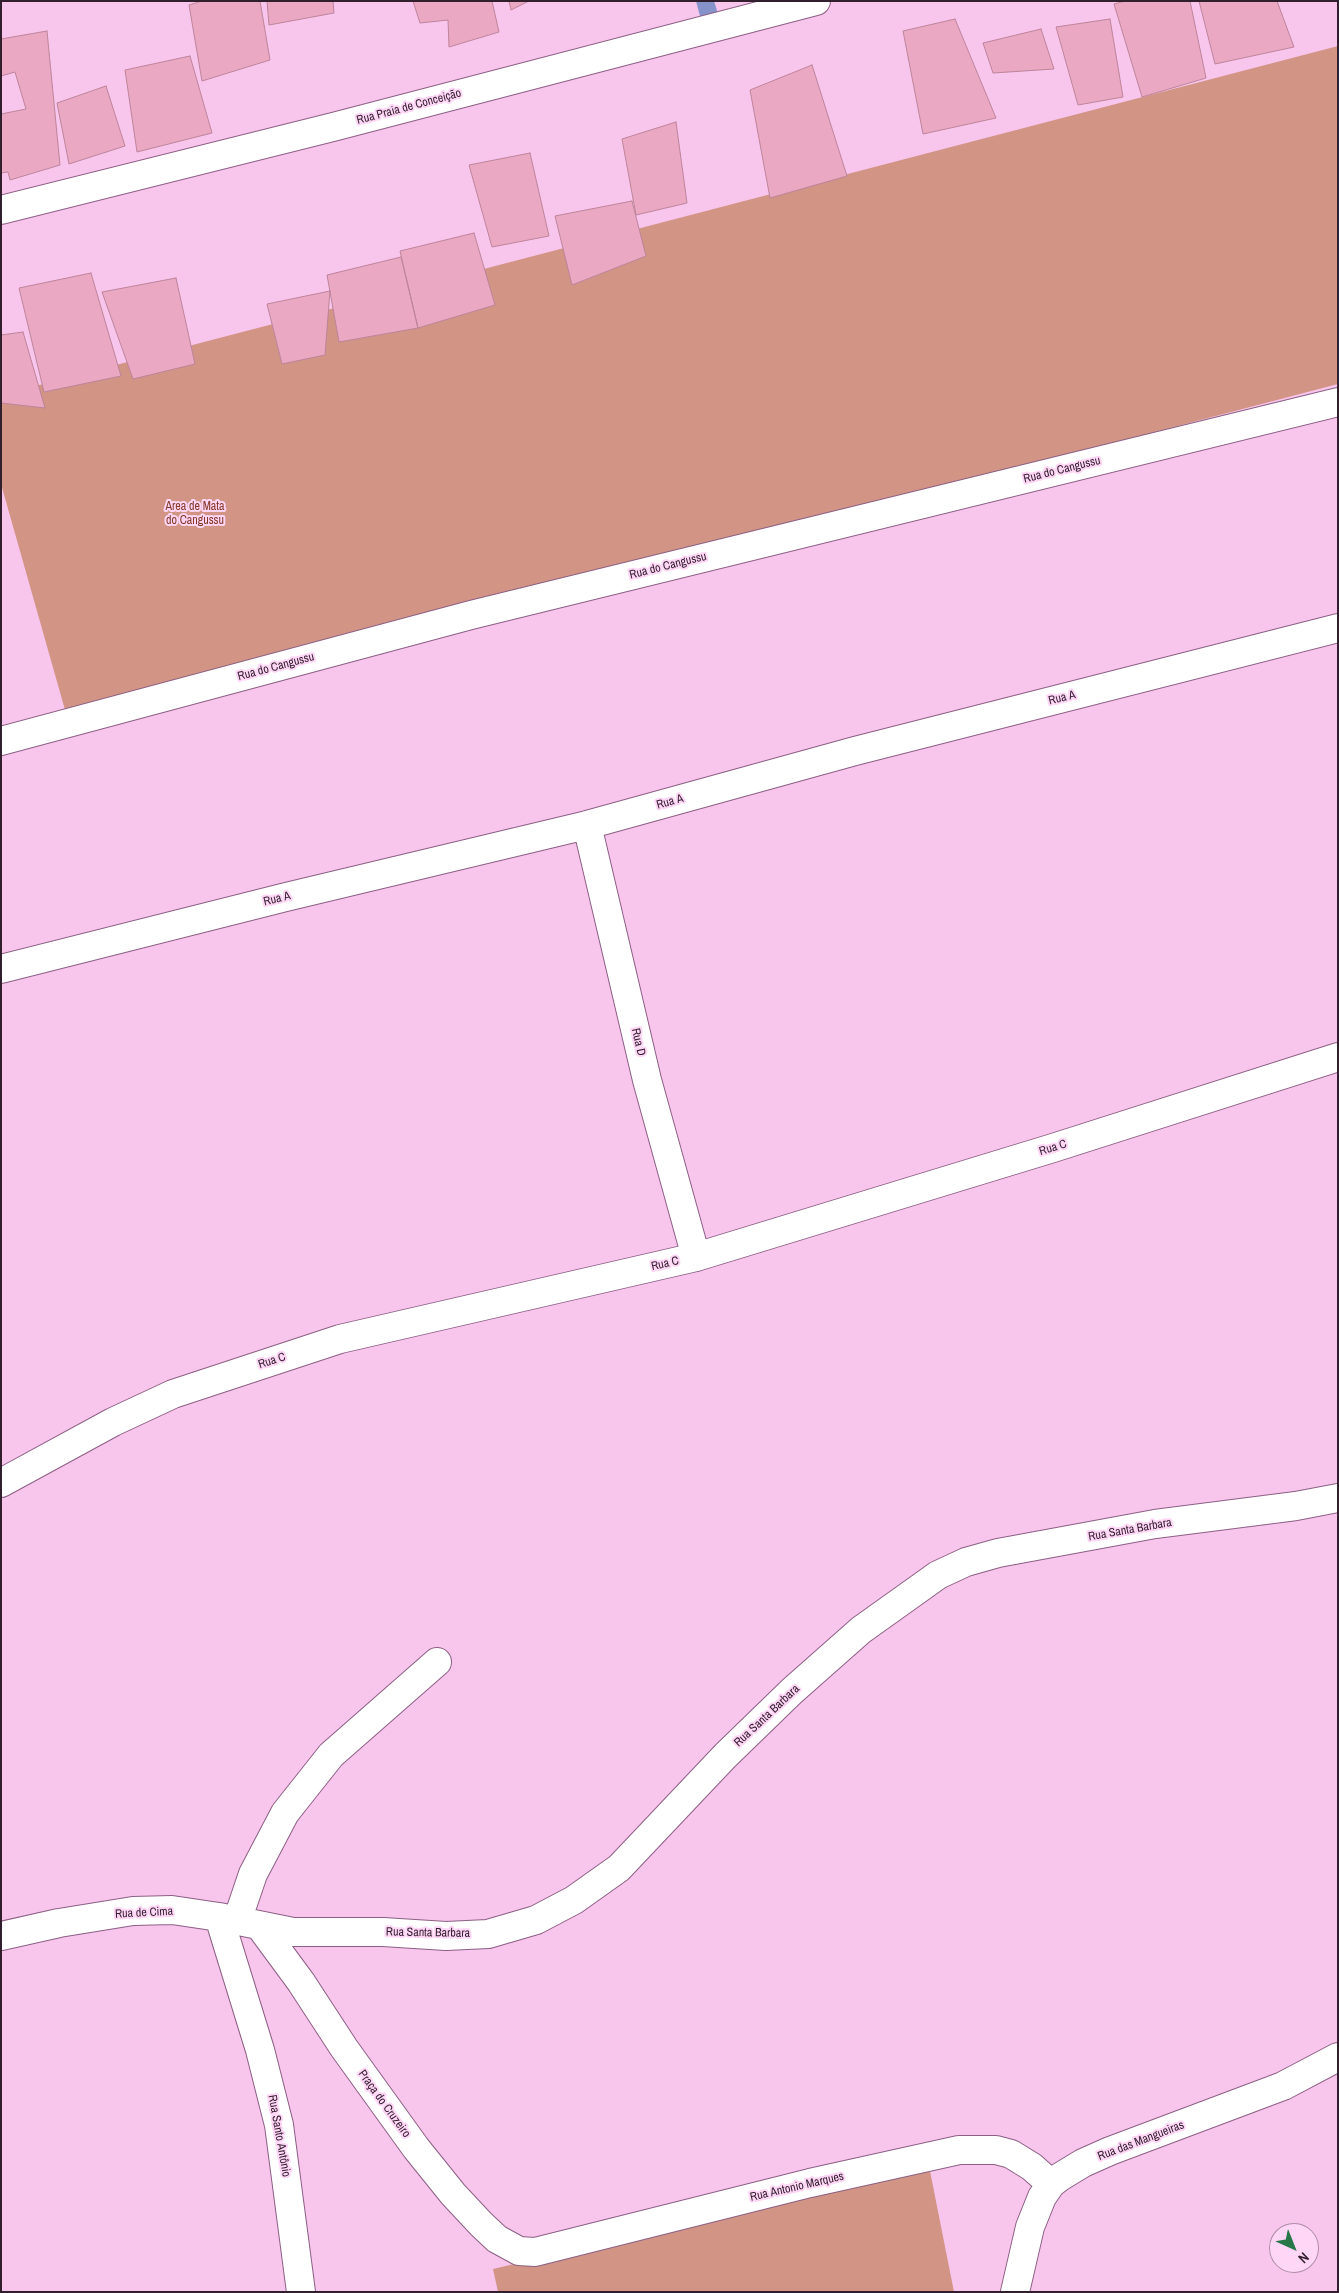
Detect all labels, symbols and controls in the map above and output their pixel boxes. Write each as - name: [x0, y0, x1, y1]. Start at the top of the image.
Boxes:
- street label: Rua Praia de Conceição: [355, 86, 463, 128]
- street label: Rua do Cangussu: [1022, 453, 1102, 487]
- park label: Area de Mata do Cangussu: [165, 500, 225, 528]
- street label: Rua do Cangussu: [628, 549, 708, 583]
- street label: Rua do Cangussu: [236, 650, 316, 684]
- street label: Rua A: [1047, 688, 1077, 708]
- street label: Rua A: [655, 791, 685, 813]
- street label: Rua A: [262, 889, 292, 909]
- street label: Rua D: [628, 1027, 648, 1057]
- street label: Rua C: [1038, 1137, 1068, 1159]
- street label: Rua C: [650, 1254, 680, 1274]
- street label: Rua C: [257, 1350, 287, 1372]
- street label: Rua Santa Barbara: [1087, 1516, 1173, 1544]
- street label: Rua Santa Barbara: [731, 1682, 803, 1750]
- street label: Rua de Cima: [115, 1904, 173, 1922]
- street label: Rua Santa Barbara: [386, 1925, 470, 1941]
- street label: Praça do Cruzeiro: [355, 2067, 413, 2141]
- street label: Rua Santo Antônio: [265, 2094, 293, 2178]
- street label: Rua das Mangueiras: [1096, 2118, 1186, 2164]
- street label: Rua Antonio Marques: [749, 2169, 845, 2205]
- north arrow: [1269, 2223, 1319, 2273]
- text: N: [1294, 2249, 1313, 2267]

